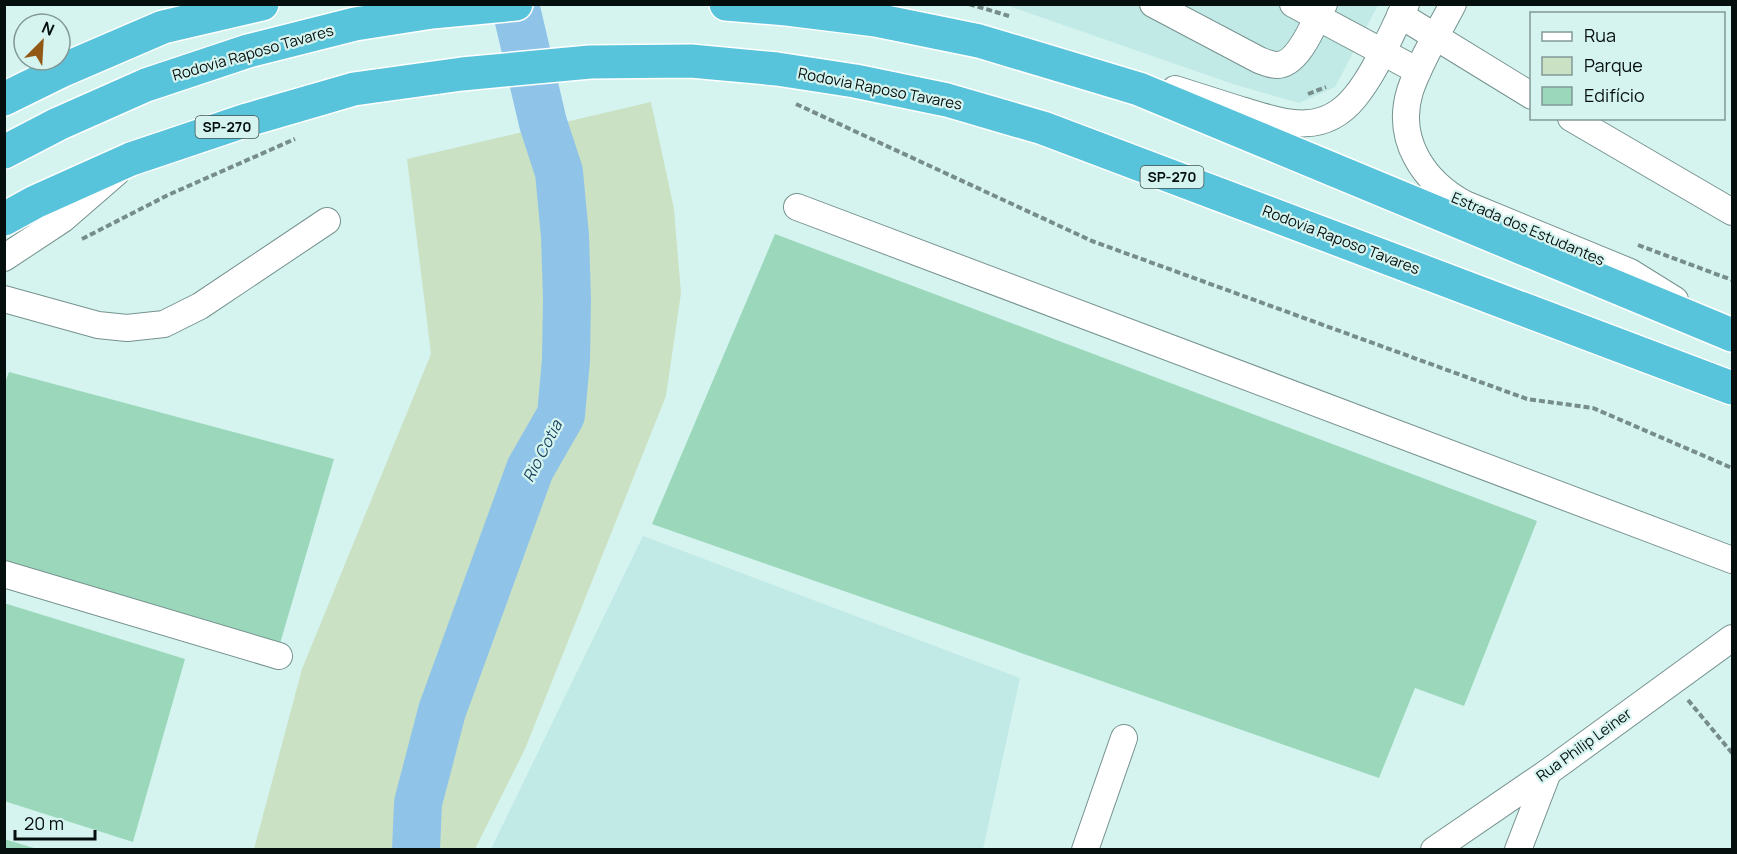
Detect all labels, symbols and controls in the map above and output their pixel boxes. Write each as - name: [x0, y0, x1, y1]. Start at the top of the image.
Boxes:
- north arrow: [12, 12, 72, 72]
- legend: [1530, 12, 1725, 120]
- text: N: [38, 16, 58, 41]
- street label: Rodovia Raposo Tavares: [170, 19, 336, 86]
- text: Rua: [1584, 23, 1616, 47]
- text: Parque: [1584, 53, 1643, 77]
- street label: Rodovia Raposo Tavares: [796, 62, 964, 115]
- text: Edifício: [1584, 83, 1645, 107]
- road number: SP-270: [196, 116, 258, 138]
- road number: SP-270: [1140, 166, 1204, 188]
- street label: Estrada dos Estudantes: [1448, 187, 1608, 270]
- street label: Rodovia Raposo Tavares: [1260, 200, 1423, 279]
- water label: Rio Cotia: [517, 415, 567, 486]
- street label: Rua Philip Leiner: [1532, 703, 1636, 786]
- scale bar: [15, 803, 94, 841]
- text: 20 m: [24, 811, 64, 835]

